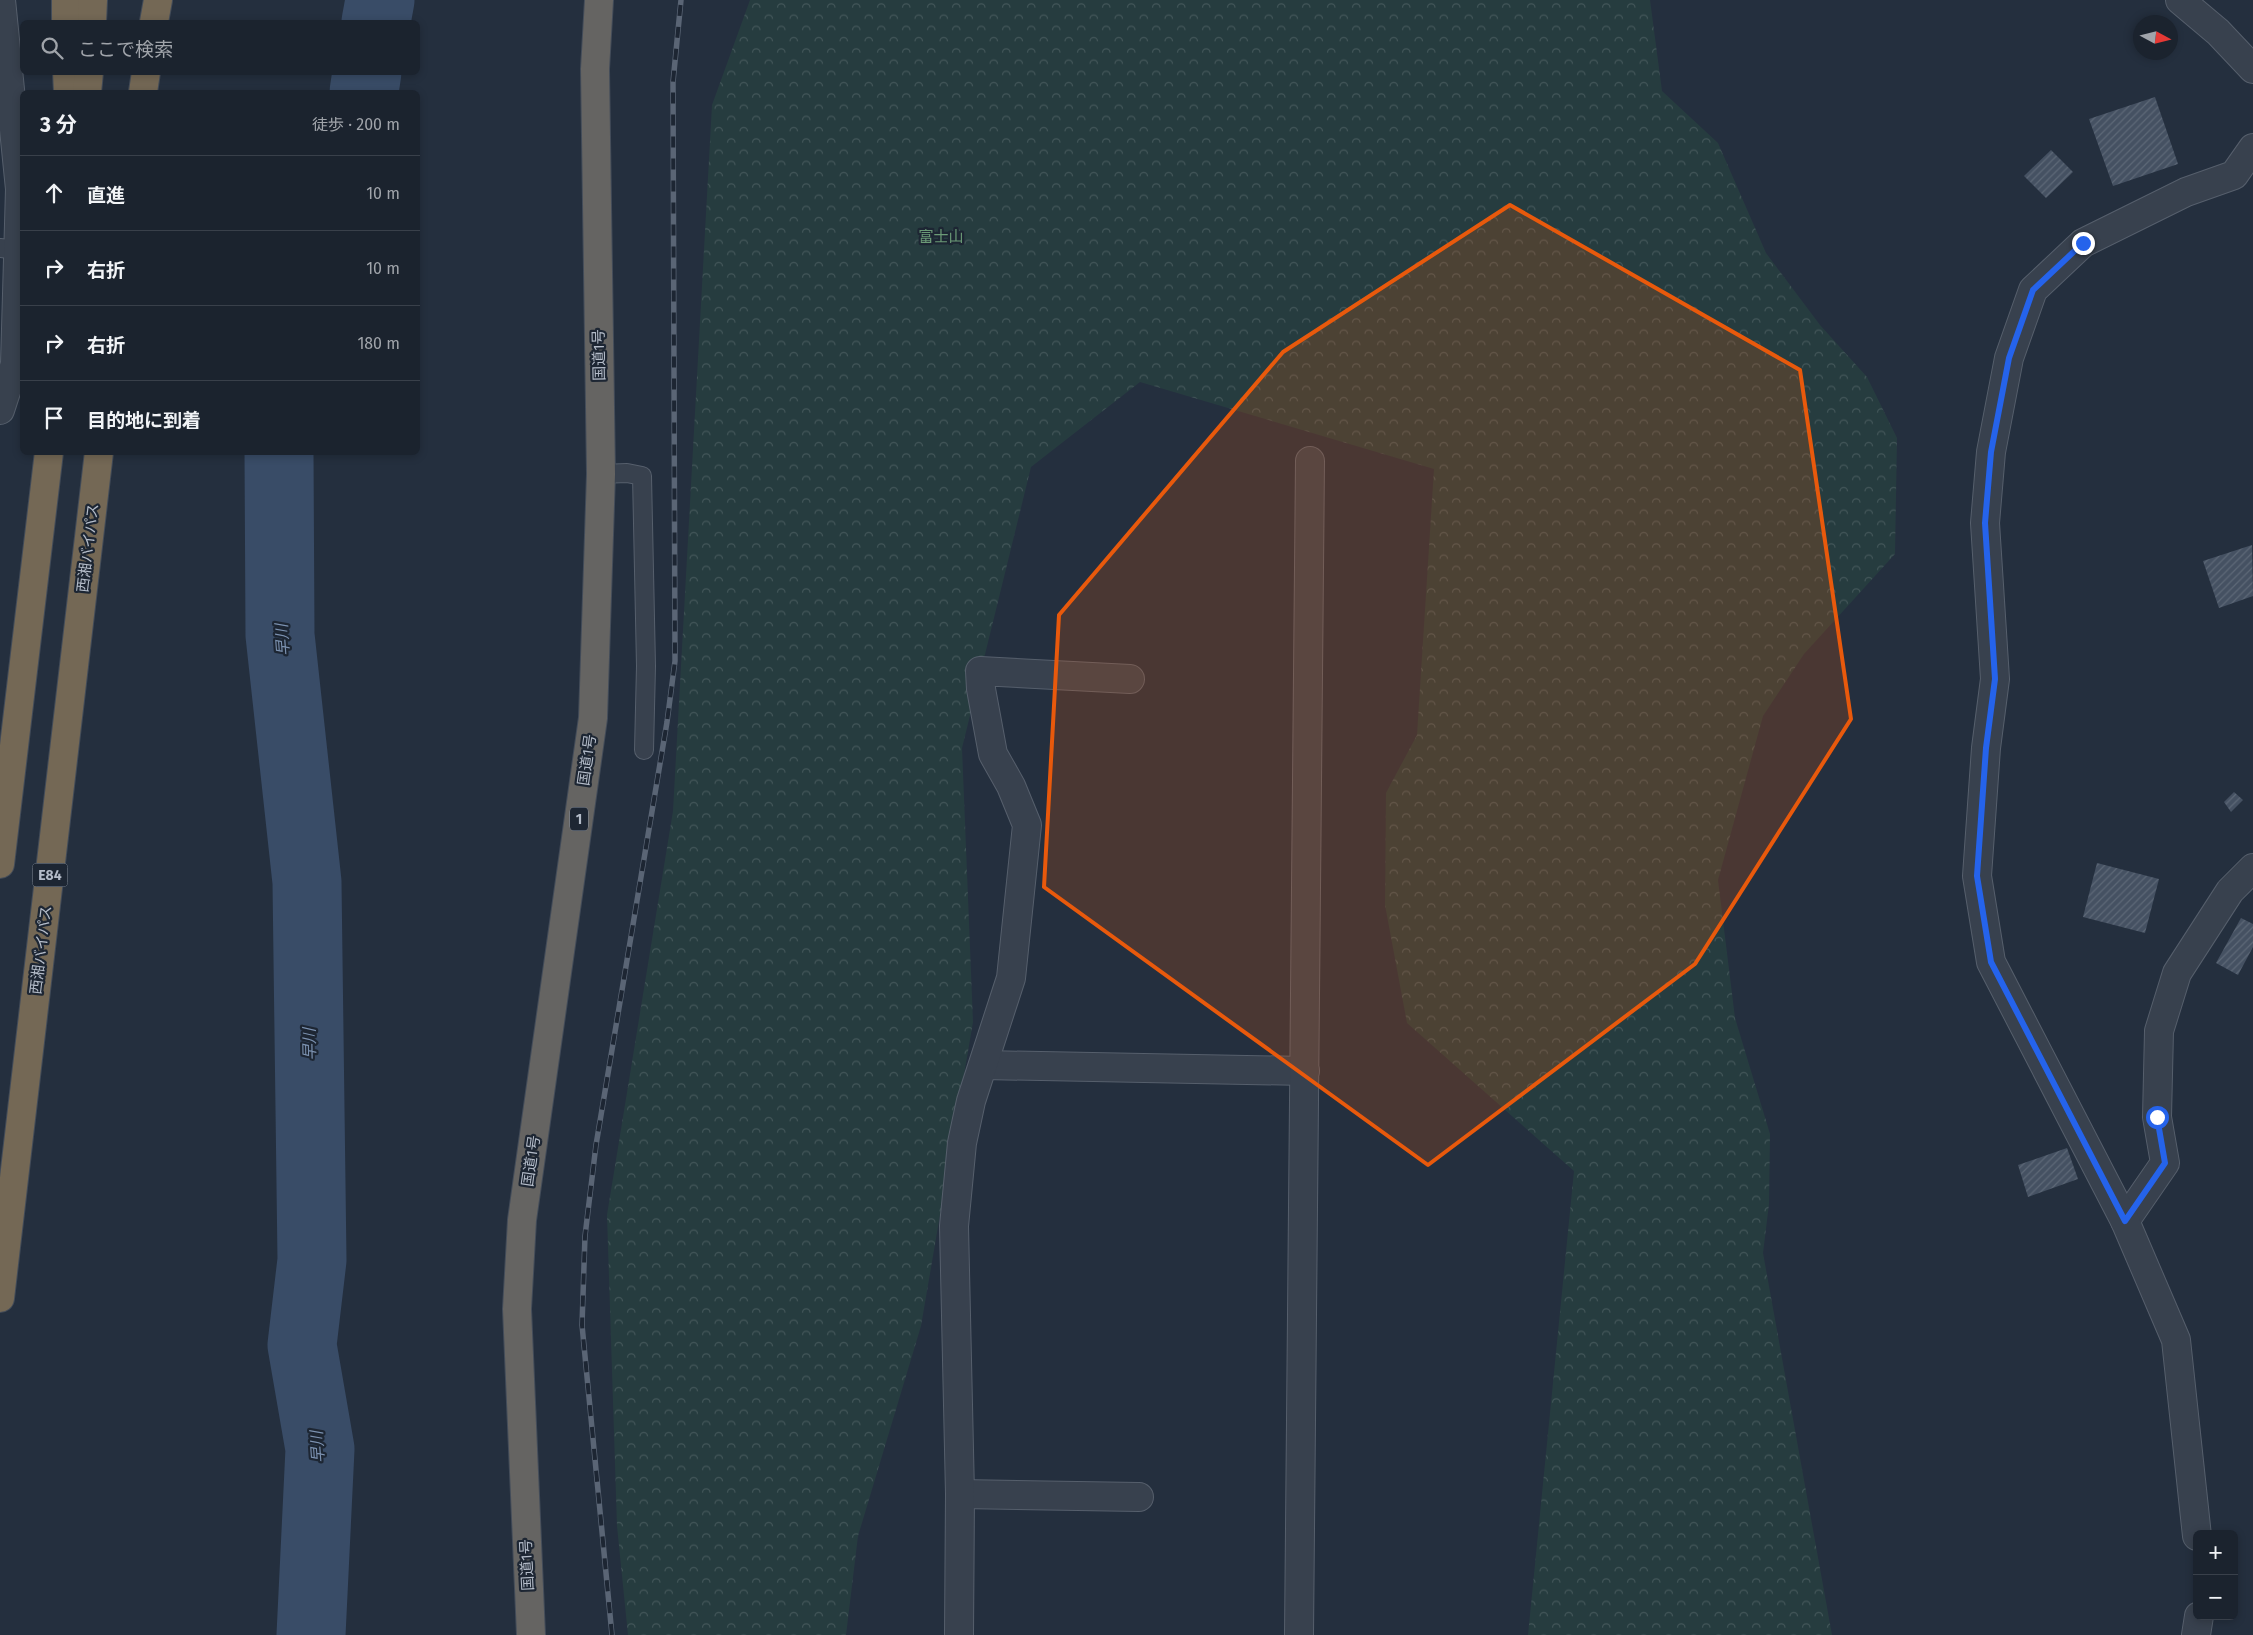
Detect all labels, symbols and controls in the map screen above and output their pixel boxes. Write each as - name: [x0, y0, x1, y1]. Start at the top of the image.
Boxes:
- north arrow: [2133, 15, 2178, 60]
- search box: [20, 20, 420, 75]
- icon: search: [38, 34, 66, 62]
- text: ここで検索: [78, 38, 173, 61]
- text: 3 分: [40, 112, 77, 138]
- text: 徒歩 · 200 m: [312, 115, 400, 134]
- icon: ahead: [40, 179, 68, 207]
- text: 直進: [87, 184, 125, 207]
- text: 10 m: [366, 184, 400, 203]
- park label: 富士山: [918, 228, 964, 246]
- route end: [2072, 232, 2095, 255]
- icon: right: [40, 254, 68, 282]
- text: 右折: [87, 259, 125, 282]
- text: 10 m: [366, 259, 400, 278]
- icon: right: [40, 329, 68, 357]
- street label: 国道1号: [590, 329, 608, 381]
- text: 右折: [87, 334, 125, 357]
- text: 180 m: [357, 334, 400, 353]
- icon: arrive: [40, 404, 68, 432]
- text: 目的地に到着: [87, 409, 201, 432]
- street label: 西湘バイパス: [74, 502, 102, 594]
- water label: 早川: [272, 621, 293, 657]
- street label: 国道1号: [575, 733, 599, 787]
- road number: 1: [570, 808, 588, 831]
- road number: E84: [32, 864, 68, 886]
- street label: 西湘バイパス: [27, 904, 55, 996]
- water label: 早川: [300, 1026, 319, 1060]
- route start: [2146, 1106, 2169, 1129]
- street label: 国道1号: [519, 1134, 543, 1188]
- water label: 早川: [307, 1428, 328, 1464]
- map controls: [2193, 1530, 2238, 1620]
- button: +: [2193, 1530, 2238, 1575]
- street label: 国道1号: [517, 1539, 537, 1591]
- button: −: [2193, 1575, 2238, 1620]

